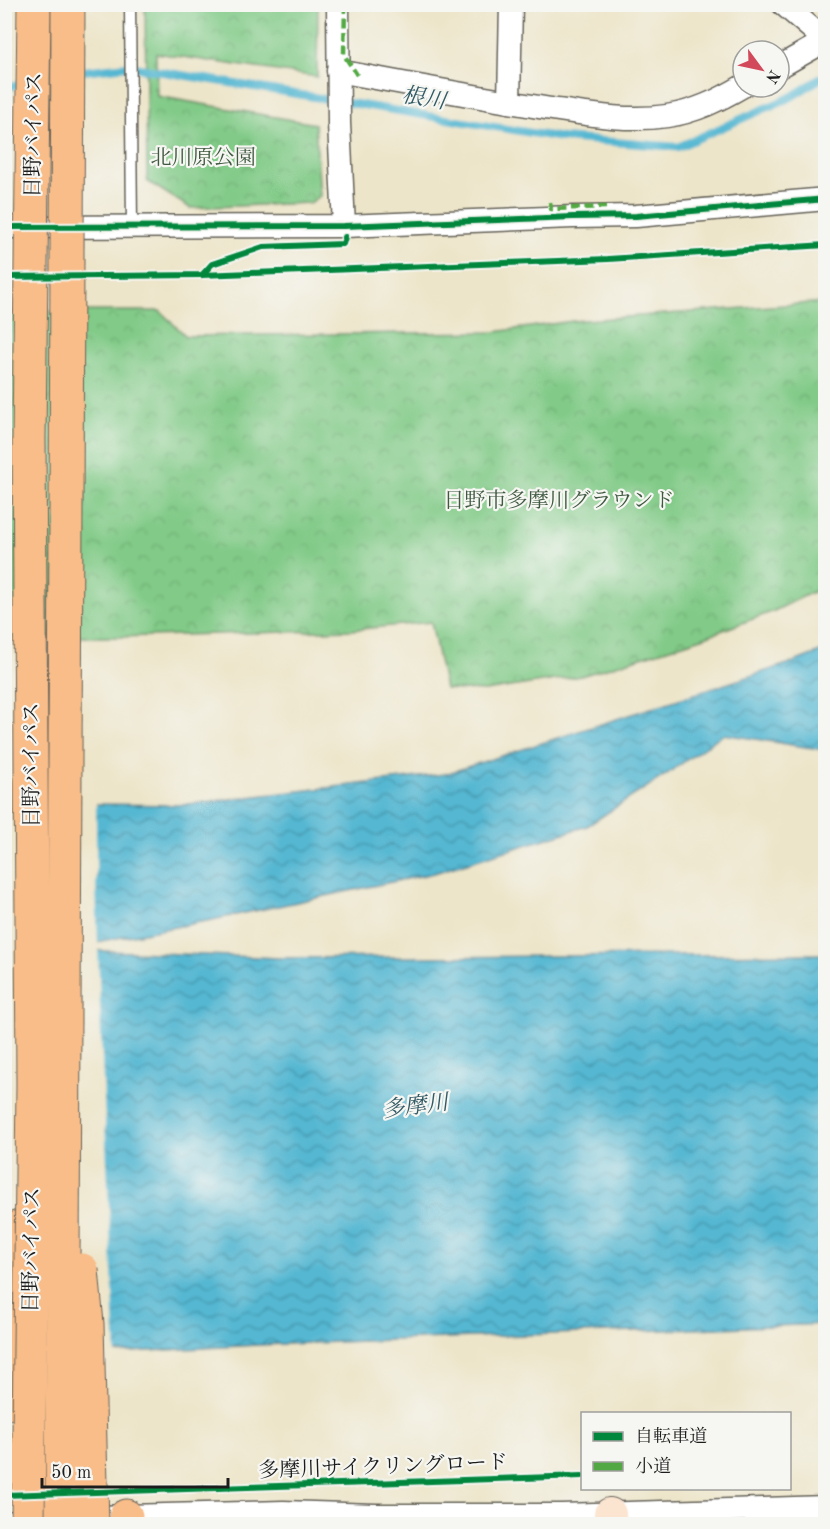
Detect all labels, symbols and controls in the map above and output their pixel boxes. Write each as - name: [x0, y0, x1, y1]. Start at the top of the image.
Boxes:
- north arrow: [731, 39, 791, 99]
- text: N: [761, 67, 782, 86]
- street label: 日野バイパス: [21, 72, 46, 198]
- water label: 根川: [400, 83, 449, 114]
- park label: 北川原公園: [151, 146, 256, 169]
- park label: 日野市多摩川グラウンド: [444, 489, 675, 512]
- street label: 日野バイパス: [20, 702, 43, 828]
- water label: 多摩川: [381, 1090, 451, 1122]
- street label: 日野バイパス: [19, 1187, 44, 1313]
- legend: [581, 1412, 791, 1490]
- text: 自転車道: [635, 1426, 707, 1446]
- scale bar: [42, 1451, 228, 1489]
- street label: 多摩川サイクリングロード: [258, 1451, 508, 1482]
- text: 小道: [635, 1456, 671, 1476]
- text: 50 m: [51, 1464, 91, 1482]

